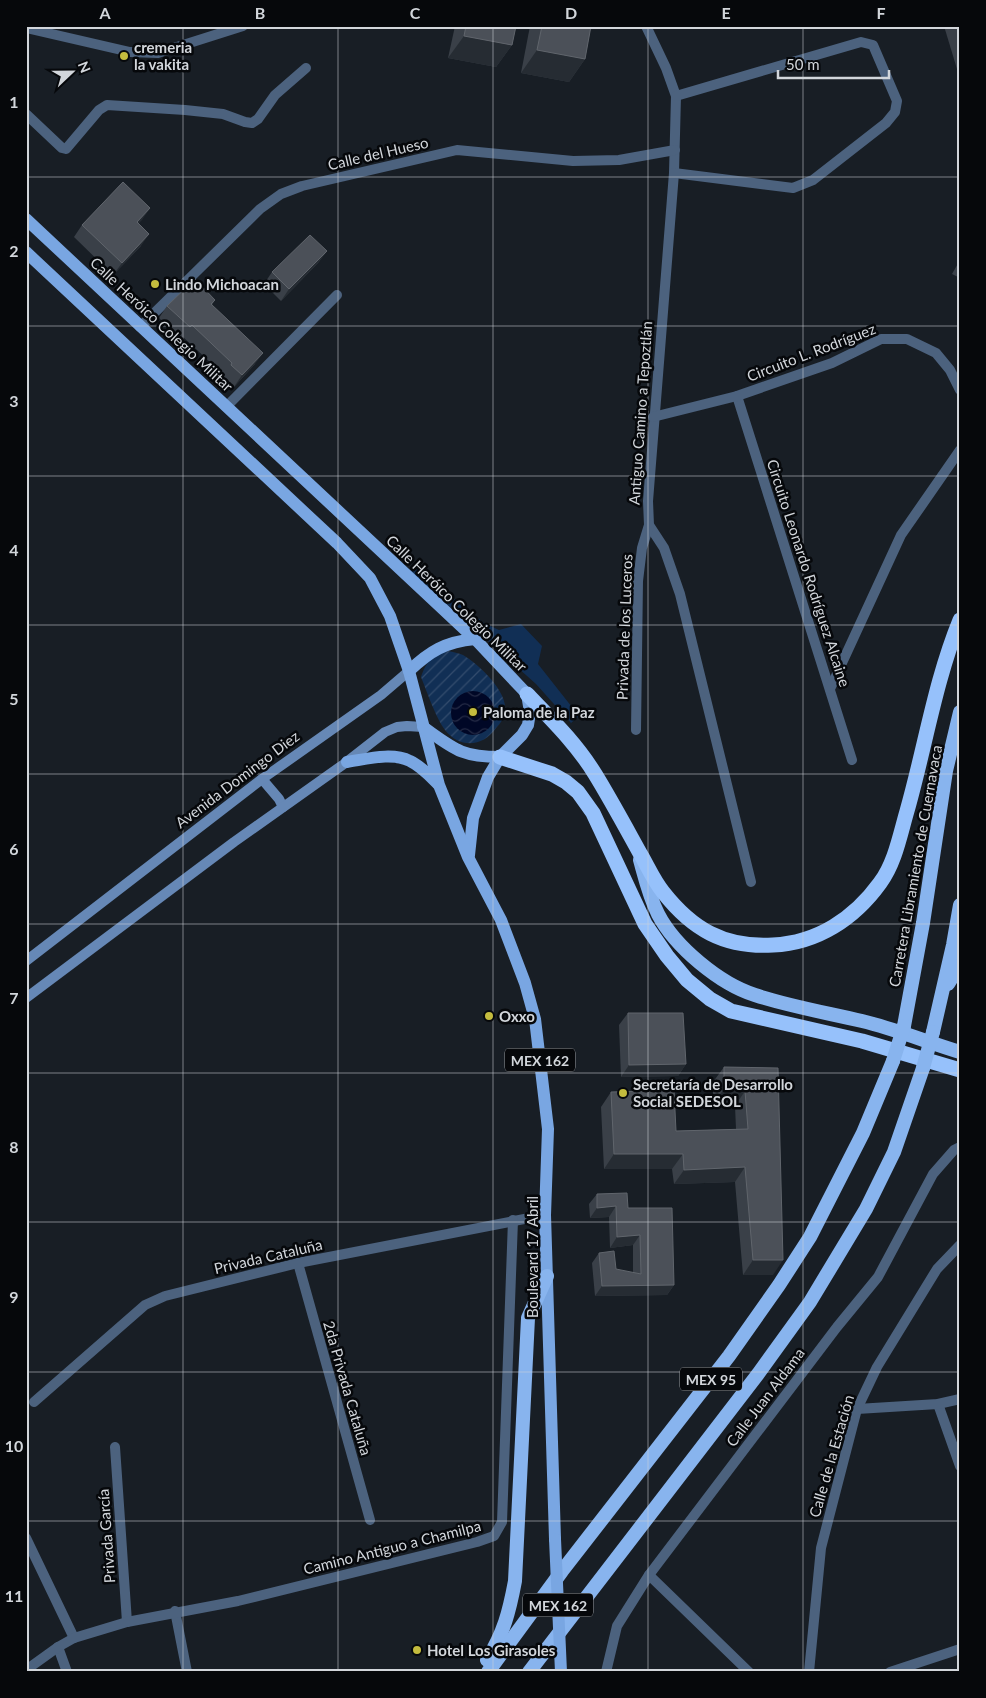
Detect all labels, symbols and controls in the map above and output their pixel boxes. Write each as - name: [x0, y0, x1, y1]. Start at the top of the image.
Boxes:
- text: A: [98, 3, 111, 22]
- text: B: [255, 3, 265, 22]
- text: C: [410, 3, 421, 22]
- text: D: [565, 3, 577, 22]
- text: E: [721, 3, 731, 22]
- text: F: [876, 3, 886, 22]
- place label: cremeria la vakita: [134, 38, 192, 73]
- north arrow: [48, 48, 98, 98]
- scale bar: [778, 48, 890, 80]
- marker: cremeria la vakita: [118, 50, 130, 62]
- text: 50 m: [786, 55, 820, 73]
- text: N: [75, 59, 94, 75]
- text: 1: [9, 92, 19, 111]
- street label: Calle del Hueso: [326, 133, 430, 173]
- text: 2: [9, 241, 19, 260]
- street label: Calle Heróico Colegio Militar: [87, 253, 237, 395]
- place label: Lindo Michoacan: [165, 275, 279, 293]
- marker: Lindo Michoacan: [149, 278, 161, 290]
- street label: Circuito L. Rodríguez: [744, 319, 878, 385]
- street label: Antiguo Camino a Tepoztlán: [625, 320, 655, 506]
- text: 3: [9, 391, 19, 410]
- street label: Circuito Leonardo Rodríguez Alcaine: [764, 457, 854, 689]
- street label: Calle Heróico Colegio Militar: [383, 531, 531, 675]
- text: 4: [9, 540, 19, 559]
- street label: Privada de los Luceros: [612, 554, 636, 700]
- text: 5: [9, 689, 19, 708]
- place label: Paloma de la Paz: [483, 703, 595, 721]
- marker: Paloma de la Paz: [467, 706, 479, 718]
- street label: Avenida Domingo Diez: [172, 726, 303, 831]
- street label: Carretera Libramiento de Cuernavaca: [885, 744, 945, 988]
- text: 6: [9, 839, 19, 858]
- text: 7: [9, 988, 19, 1007]
- place label: Oxxo: [499, 1007, 535, 1025]
- marker: Oxxo: [483, 1010, 495, 1022]
- road number: MEX 162: [505, 1048, 575, 1072]
- place label: Secretaría de Desarrollo Social SEDESOL: [633, 1075, 793, 1110]
- marker: Secretaría de Desarrollo Social SEDESOL: [617, 1087, 629, 1099]
- text: 8: [9, 1137, 19, 1156]
- street label: Boulevard 17 Abril: [523, 1196, 541, 1318]
- street label: Privada Cataluña: [212, 1235, 324, 1277]
- text: 9: [9, 1287, 19, 1306]
- street label: 2da Privada Cataluña: [320, 1319, 376, 1457]
- street label: Calle Juan Aldama: [722, 1344, 808, 1450]
- road number: MEX 95: [680, 1368, 742, 1390]
- street label: Calle de la Estación: [805, 1393, 857, 1519]
- text: 10: [5, 1436, 23, 1455]
- street label: Privada García: [94, 1488, 118, 1584]
- street label: Camino Antiguo a Chamilpa: [301, 1516, 483, 1578]
- text: 11: [5, 1586, 23, 1605]
- road number: MEX 162: [523, 1594, 593, 1616]
- place label: Hotel Los Girasoles: [427, 1641, 556, 1659]
- marker: Hotel Los Girasoles: [411, 1644, 423, 1656]

